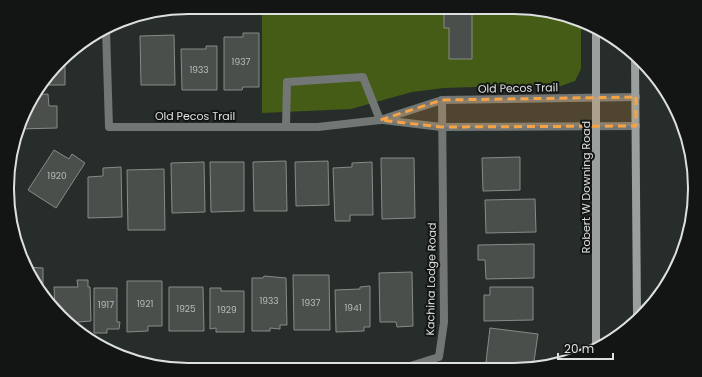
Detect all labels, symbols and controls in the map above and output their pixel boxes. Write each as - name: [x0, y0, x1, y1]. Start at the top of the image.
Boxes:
- house number: 1937: [232, 56, 250, 68]
- house number: 1933: [189, 64, 209, 76]
- street label: Old Pecos Trail: [478, 79, 558, 97]
- street label: Old Pecos Trail: [155, 108, 235, 124]
- street label: Robert W Downing Road: [578, 121, 594, 253]
- house number: 1920: [47, 170, 67, 182]
- street label: Kachina Lodge Road: [422, 222, 440, 336]
- house number: 1933: [259, 295, 279, 307]
- house number: 1937: [302, 297, 320, 309]
- house number: 1921: [137, 298, 153, 310]
- house number: 1917: [98, 299, 114, 311]
- house number: 1941: [344, 302, 362, 314]
- house number: 1925: [176, 303, 196, 315]
- house number: 1929: [217, 304, 237, 316]
- scale bar: [558, 335, 613, 361]
- text: 20 m: [564, 340, 594, 357]

